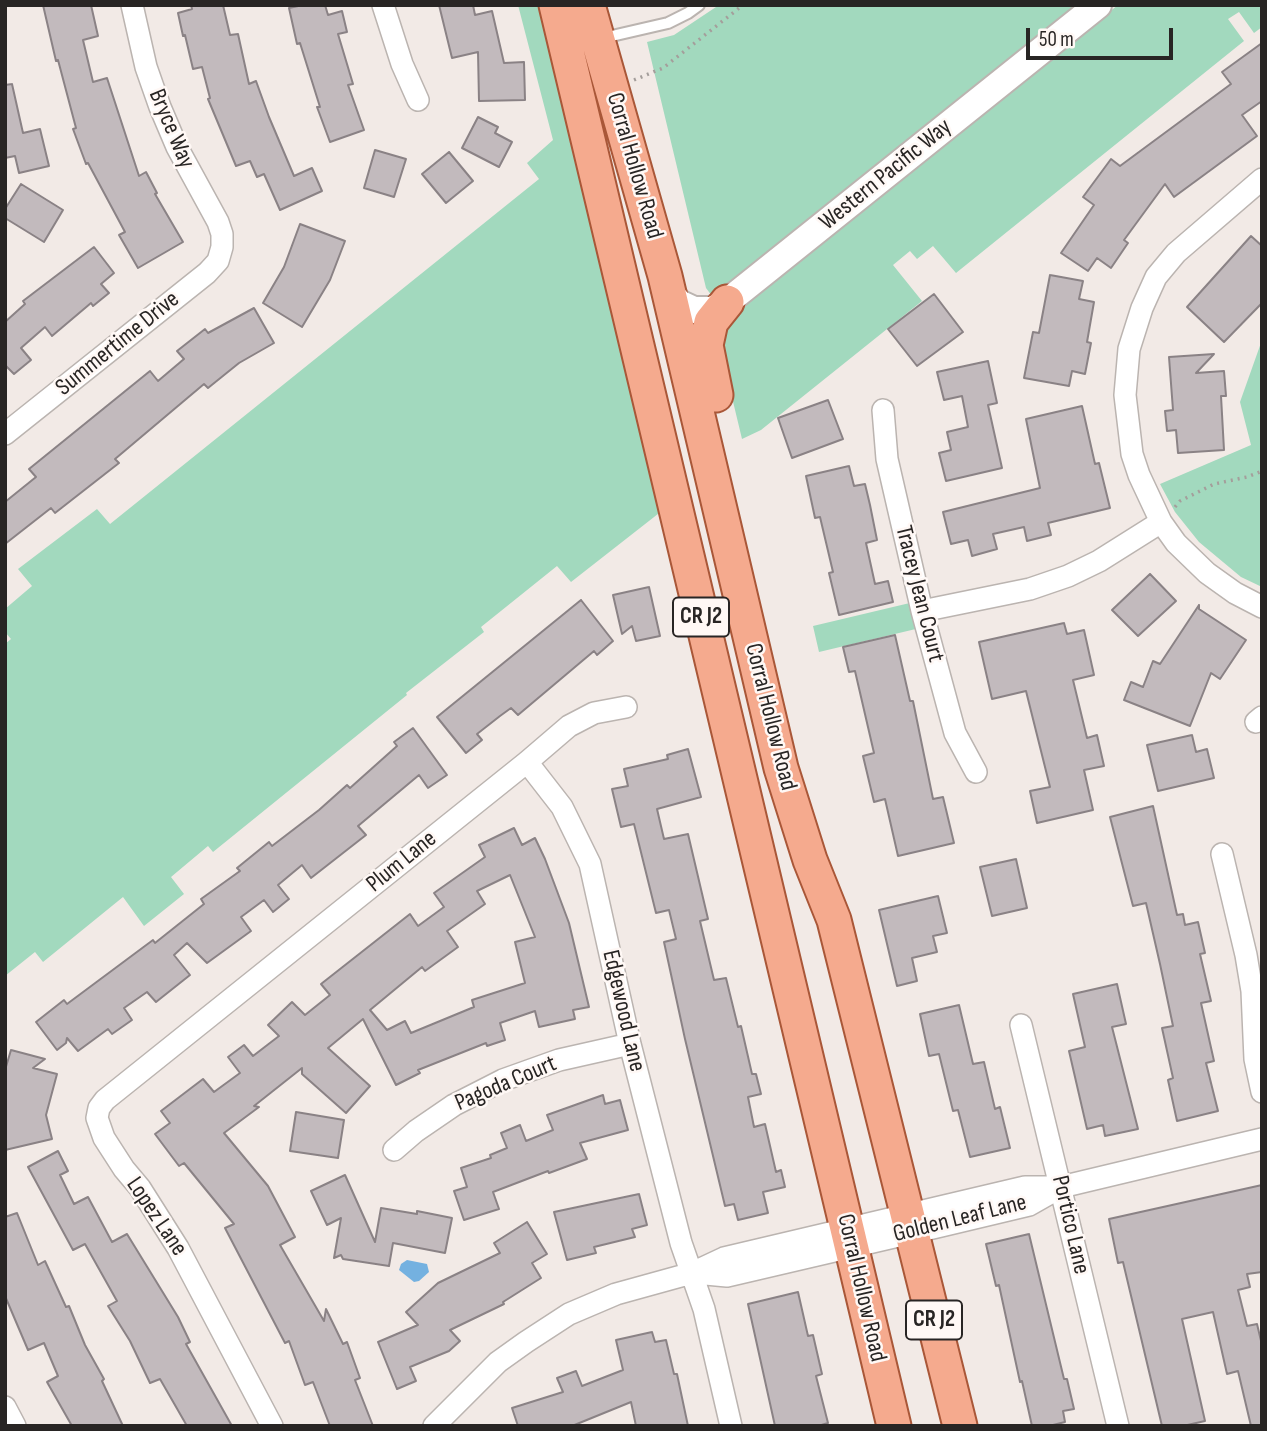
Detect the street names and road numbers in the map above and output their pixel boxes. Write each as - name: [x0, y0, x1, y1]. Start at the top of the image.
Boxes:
- street label: Bryce Way: [142, 85, 200, 173]
- street label: Corral Hollow Road: [599, 90, 669, 242]
- street label: Western Pacific Way: [814, 113, 958, 237]
- street label: Summertime Drive: [50, 285, 186, 403]
- street label: Tracey Jean Court: [888, 523, 950, 665]
- road number: CR J2: [673, 597, 729, 636]
- street label: Corral Hollow Road: [738, 640, 802, 794]
- street label: Plum Lane: [361, 825, 443, 899]
- street label: Edgewood Lane: [595, 947, 651, 1075]
- street label: Pagoda Court: [451, 1050, 561, 1118]
- street label: Lopez Lane: [119, 1172, 193, 1262]
- street label: Portico Lane: [1045, 1173, 1095, 1277]
- street label: Golden Leaf Lane: [890, 1189, 1030, 1249]
- street label: Corral Hollow Road: [830, 1211, 892, 1365]
- road number: CR J2: [906, 1301, 962, 1340]

